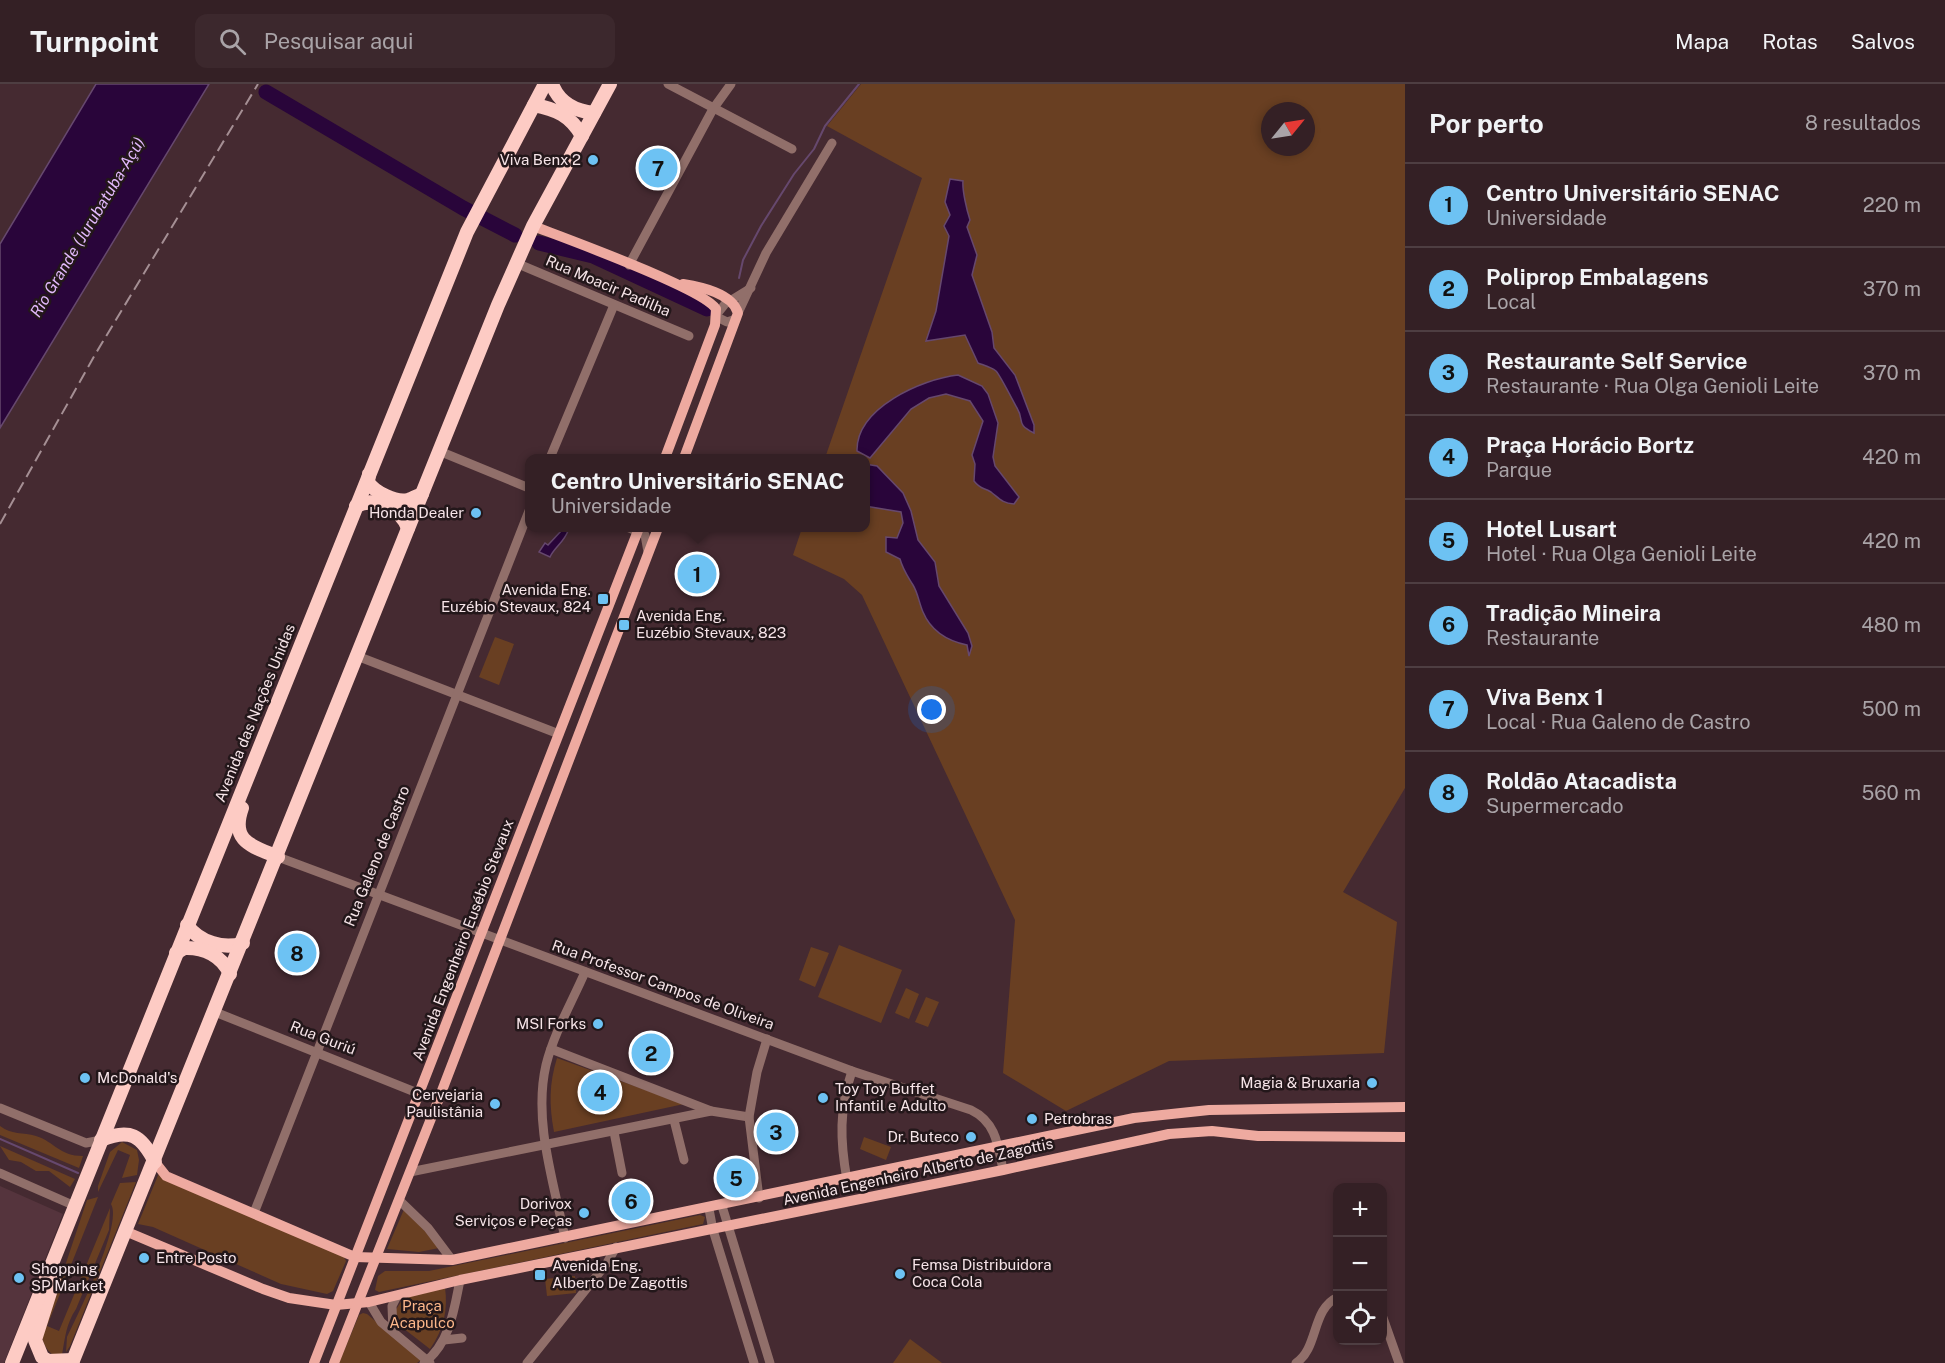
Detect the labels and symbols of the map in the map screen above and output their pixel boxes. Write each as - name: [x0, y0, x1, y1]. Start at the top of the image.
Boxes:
- north arrow: [1261, 102, 1315, 156]
- water label: Rio Grande (Jurubatuba-Açú): [26, 134, 149, 321]
- pin: 7: [638, 146, 678, 190]
- place label: Viva Benx 2: [500, 151, 581, 168]
- marker: Viva Benx 2: [586, 153, 600, 167]
- street label: Rua Moacir Padilha: [543, 252, 673, 320]
- place label: Honda Dealer: [369, 504, 464, 521]
- marker: Honda Dealer: [469, 506, 483, 520]
- pin: 1: [678, 552, 716, 596]
- place label: Avenida Eng. Euzébio Stevaux, 824: [441, 581, 591, 615]
- marker: Avenida Eng. Euzébio Stevaux, 824: [596, 592, 610, 606]
- place label: Avenida Eng. Euzébio Stevaux, 823: [636, 607, 786, 641]
- marker: Avenida Eng. Euzébio Stevaux, 823: [617, 618, 631, 632]
- street label: Avenida das Nações Unidas: [211, 621, 298, 804]
- your location: [917, 695, 946, 724]
- street label: Rua Galeno de Castro: [341, 783, 413, 929]
- street label: Avenida Engenheiro Eusébio Stevaux: [409, 817, 517, 1063]
- pin: 8: [278, 930, 316, 976]
- street label: Rua Professor Campos de Oliveira: [550, 936, 777, 1033]
- place label: MSI Forks: [516, 1015, 586, 1032]
- street label: Rua Guriú: [288, 1017, 358, 1058]
- marker: MSI Forks: [591, 1017, 605, 1031]
- pin: 2: [632, 1030, 670, 1076]
- place label: McDonald's: [97, 1069, 177, 1086]
- pin: 4: [580, 1070, 620, 1114]
- marker: McDonald's: [78, 1071, 92, 1085]
- place label: Magia & Bruxaria: [1240, 1074, 1360, 1091]
- marker: Magia & Bruxaria: [1365, 1076, 1379, 1090]
- place label: Toy Toy Buffet Infantil e Adulto: [835, 1080, 946, 1114]
- place label: Cervejaria Paulistânia: [406, 1086, 483, 1120]
- marker: Toy Toy Buffet Infantil e Adulto: [816, 1091, 830, 1105]
- marker: Cervejaria Paulistânia: [488, 1097, 502, 1111]
- pin: 3: [756, 1110, 796, 1154]
- place label: Petrobras: [1044, 1110, 1112, 1127]
- marker: Petrobras: [1025, 1112, 1039, 1126]
- place label: Dr. Buteco: [887, 1128, 959, 1145]
- marker: Dr. Buteco: [964, 1130, 978, 1144]
- street label: Avenida Engenheiro Alberto de Zagottis: [781, 1135, 1055, 1208]
- pin: 5: [716, 1156, 756, 1200]
- pin: 6: [612, 1178, 650, 1224]
- place label: Dorivox Serviços e Peças: [455, 1195, 572, 1229]
- marker: Dorivox Serviços e Peças: [577, 1206, 591, 1220]
- place label: Entre Posto: [156, 1249, 236, 1266]
- marker: Entre Posto: [137, 1251, 151, 1265]
- place label: Femsa Distribuidora Coca Cola: [912, 1256, 1051, 1290]
- place label: Avenida Eng. Alberto De Zagottis: [552, 1257, 688, 1291]
- place label: Shopping SP Market: [31, 1260, 104, 1294]
- marker: Femsa Distribuidora Coca Cola: [893, 1267, 907, 1281]
- marker: Avenida Eng. Alberto De Zagottis: [533, 1268, 547, 1282]
- marker: Shopping SP Market: [12, 1271, 26, 1285]
- park label: Praça Acapulco: [389, 1297, 455, 1331]

